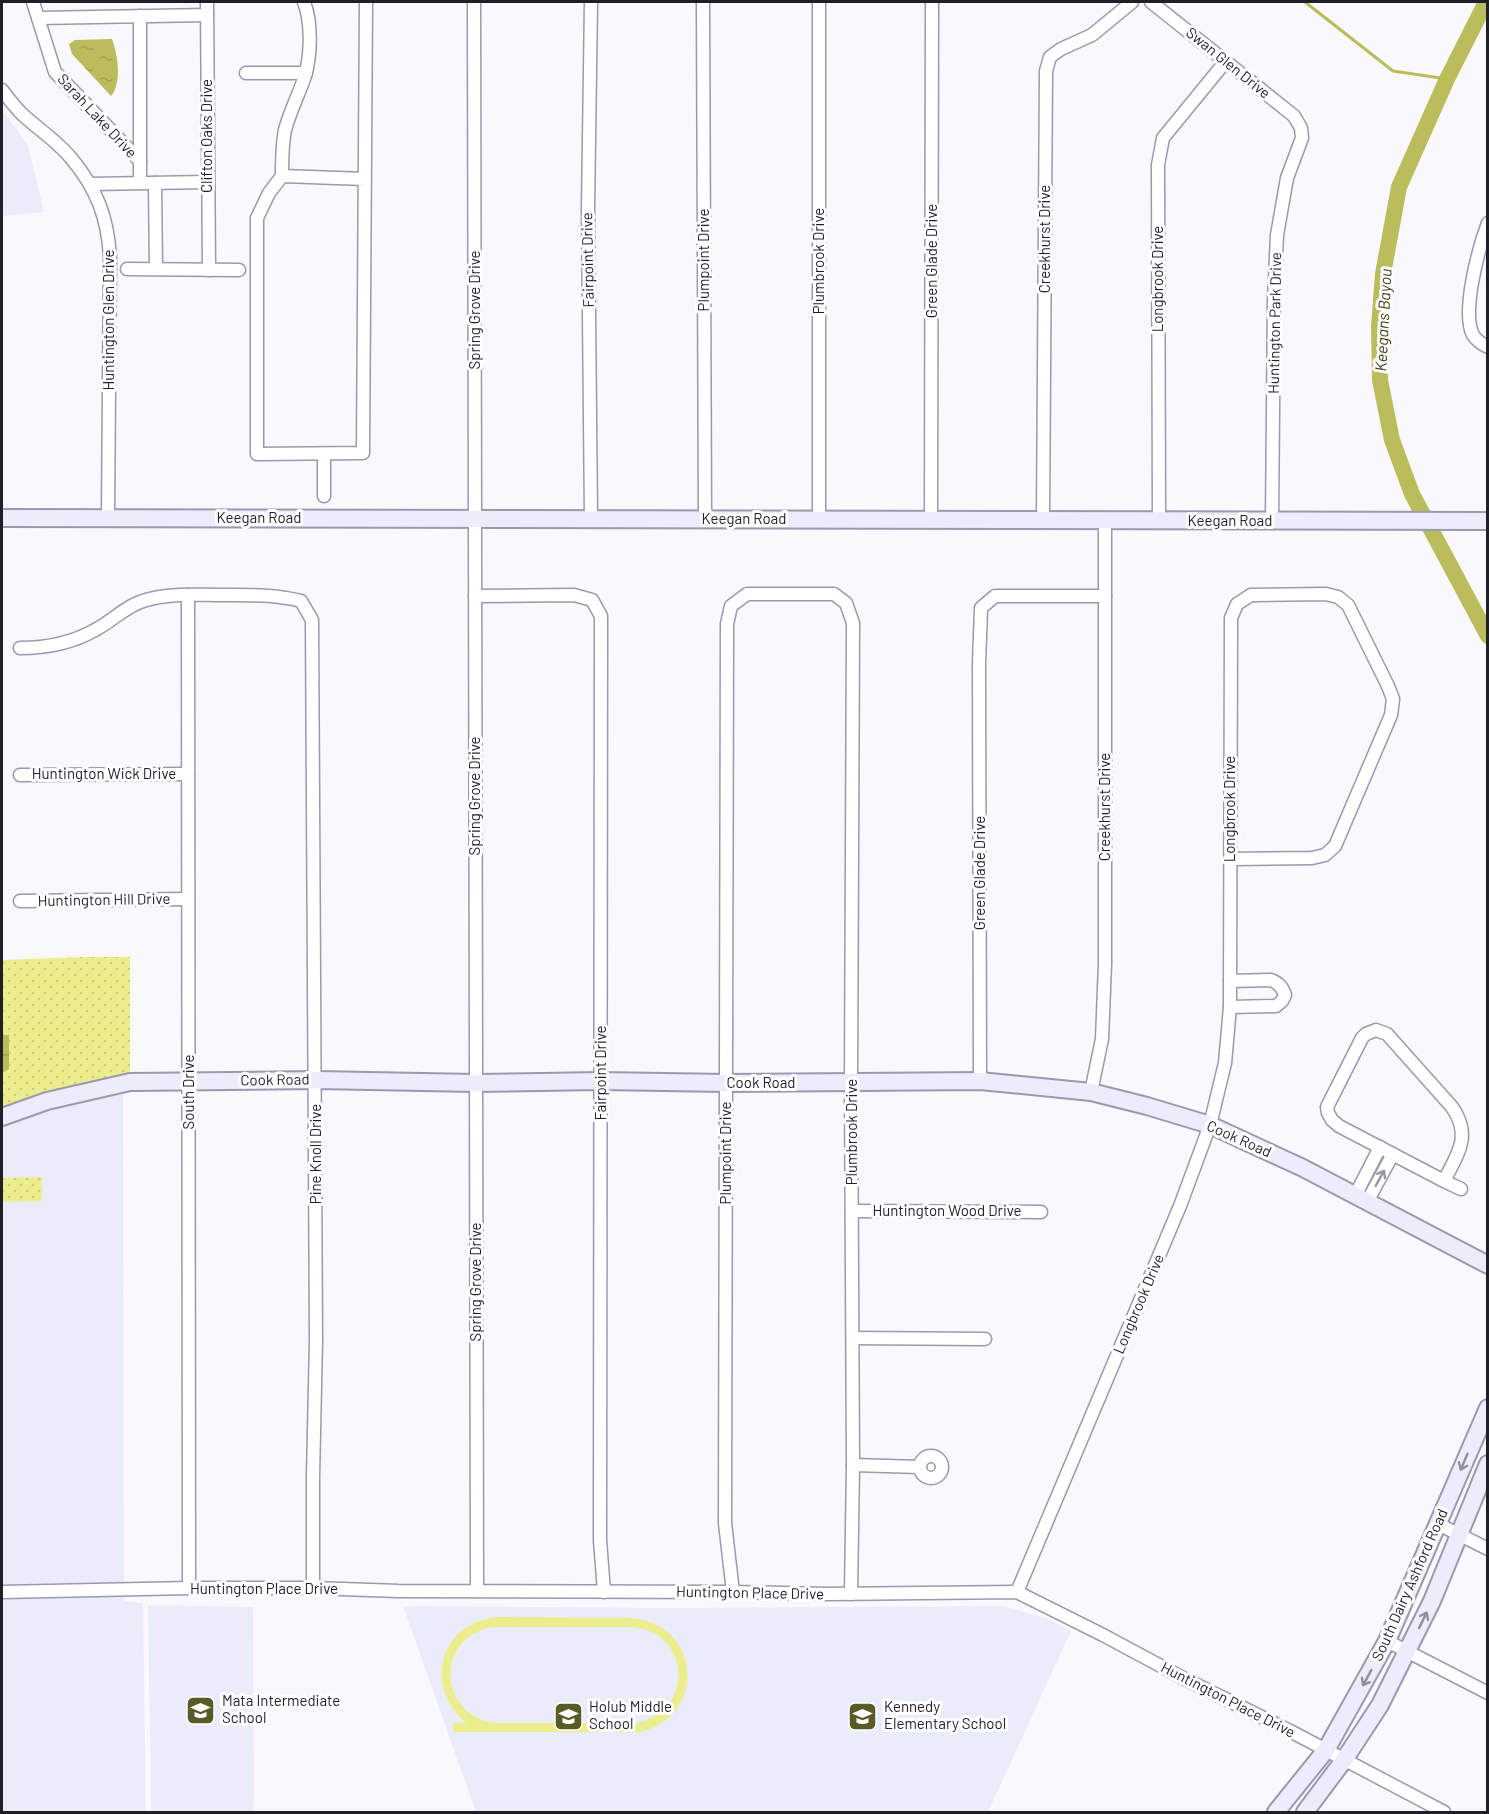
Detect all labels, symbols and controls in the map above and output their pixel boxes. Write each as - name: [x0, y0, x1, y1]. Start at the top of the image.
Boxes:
- street label: Swan Glen Drive: [1183, 23, 1274, 102]
- street label: Sarah Lake Drive: [54, 70, 141, 161]
- street label: Clifton Oaks Drive: [197, 79, 215, 193]
- street label: Creekhurst Drive: [1035, 185, 1053, 293]
- street label: Green Glade Drive: [922, 204, 940, 318]
- street label: Plumbrook Drive: [809, 208, 827, 314]
- street label: Plumpoint Drive: [694, 209, 712, 311]
- street label: Fairpoint Drive: [577, 212, 597, 308]
- street label: Longbrook Drive: [1148, 226, 1166, 332]
- street label: Huntington Glen Drive: [99, 250, 117, 390]
- street label: Spring Grove Drive: [465, 250, 483, 370]
- street label: Huntington Park Drive: [1264, 252, 1284, 394]
- water label: Keegans Bayou: [1370, 268, 1395, 372]
- street label: Keegan Road: [217, 508, 301, 526]
- street label: Keegan Road: [702, 509, 786, 527]
- street label: Keegan Road: [1188, 511, 1272, 529]
- street label: Spring Grove Drive: [465, 736, 483, 856]
- street label: Creekhurst Drive: [1095, 753, 1113, 861]
- street label: Longbrook Drive: [1220, 756, 1238, 862]
- street label: Huntington Wick Drive: [32, 764, 176, 782]
- street label: Green Glade Drive: [970, 816, 988, 930]
- street label: Huntington Hill Drive: [37, 889, 171, 909]
- street label: Fairpoint Drive: [591, 1025, 609, 1121]
- street label: South Drive: [179, 1055, 197, 1129]
- street label: Cook Road: [240, 1069, 310, 1089]
- street label: Cook Road: [726, 1073, 796, 1091]
- street label: Plumbrook Drive: [842, 1079, 860, 1185]
- street label: Plumpoint Drive: [716, 1102, 734, 1204]
- street label: Pine Knoll Drive: [306, 1104, 324, 1204]
- street label: Cook Road: [1204, 1116, 1275, 1160]
- one-way arrow: [1374, 1170, 1386, 1187]
- street label: Huntington Wood Drive: [872, 1201, 1022, 1219]
- street label: Spring Grove Drive: [466, 1222, 484, 1342]
- street label: Longbrook Drive: [1109, 1251, 1167, 1356]
- one-way arrow: [1458, 1452, 1469, 1470]
- street label: South Dairy Ashford Road: [1367, 1506, 1451, 1664]
- street label: Huntington Place Drive: [190, 1579, 338, 1597]
- street label: Huntington Place Drive: [676, 1582, 824, 1602]
- one-way arrow: [1418, 1611, 1429, 1629]
- street label: Huntington Place Drive: [1158, 1657, 1298, 1741]
- one-way arrow: [1360, 1669, 1372, 1686]
- place label: Mata Intermediate School: [222, 1691, 340, 1726]
- school or university icon: Mata Intermediate School: [185, 1694, 217, 1726]
- place label: Holub Middle School: [589, 1697, 672, 1732]
- place label: Kennedy Elementary School: [884, 1697, 1006, 1732]
- school or university icon: Holub Middle School: [552, 1700, 584, 1732]
- school or university icon: Kennedy Elementary School: [847, 1700, 879, 1732]

